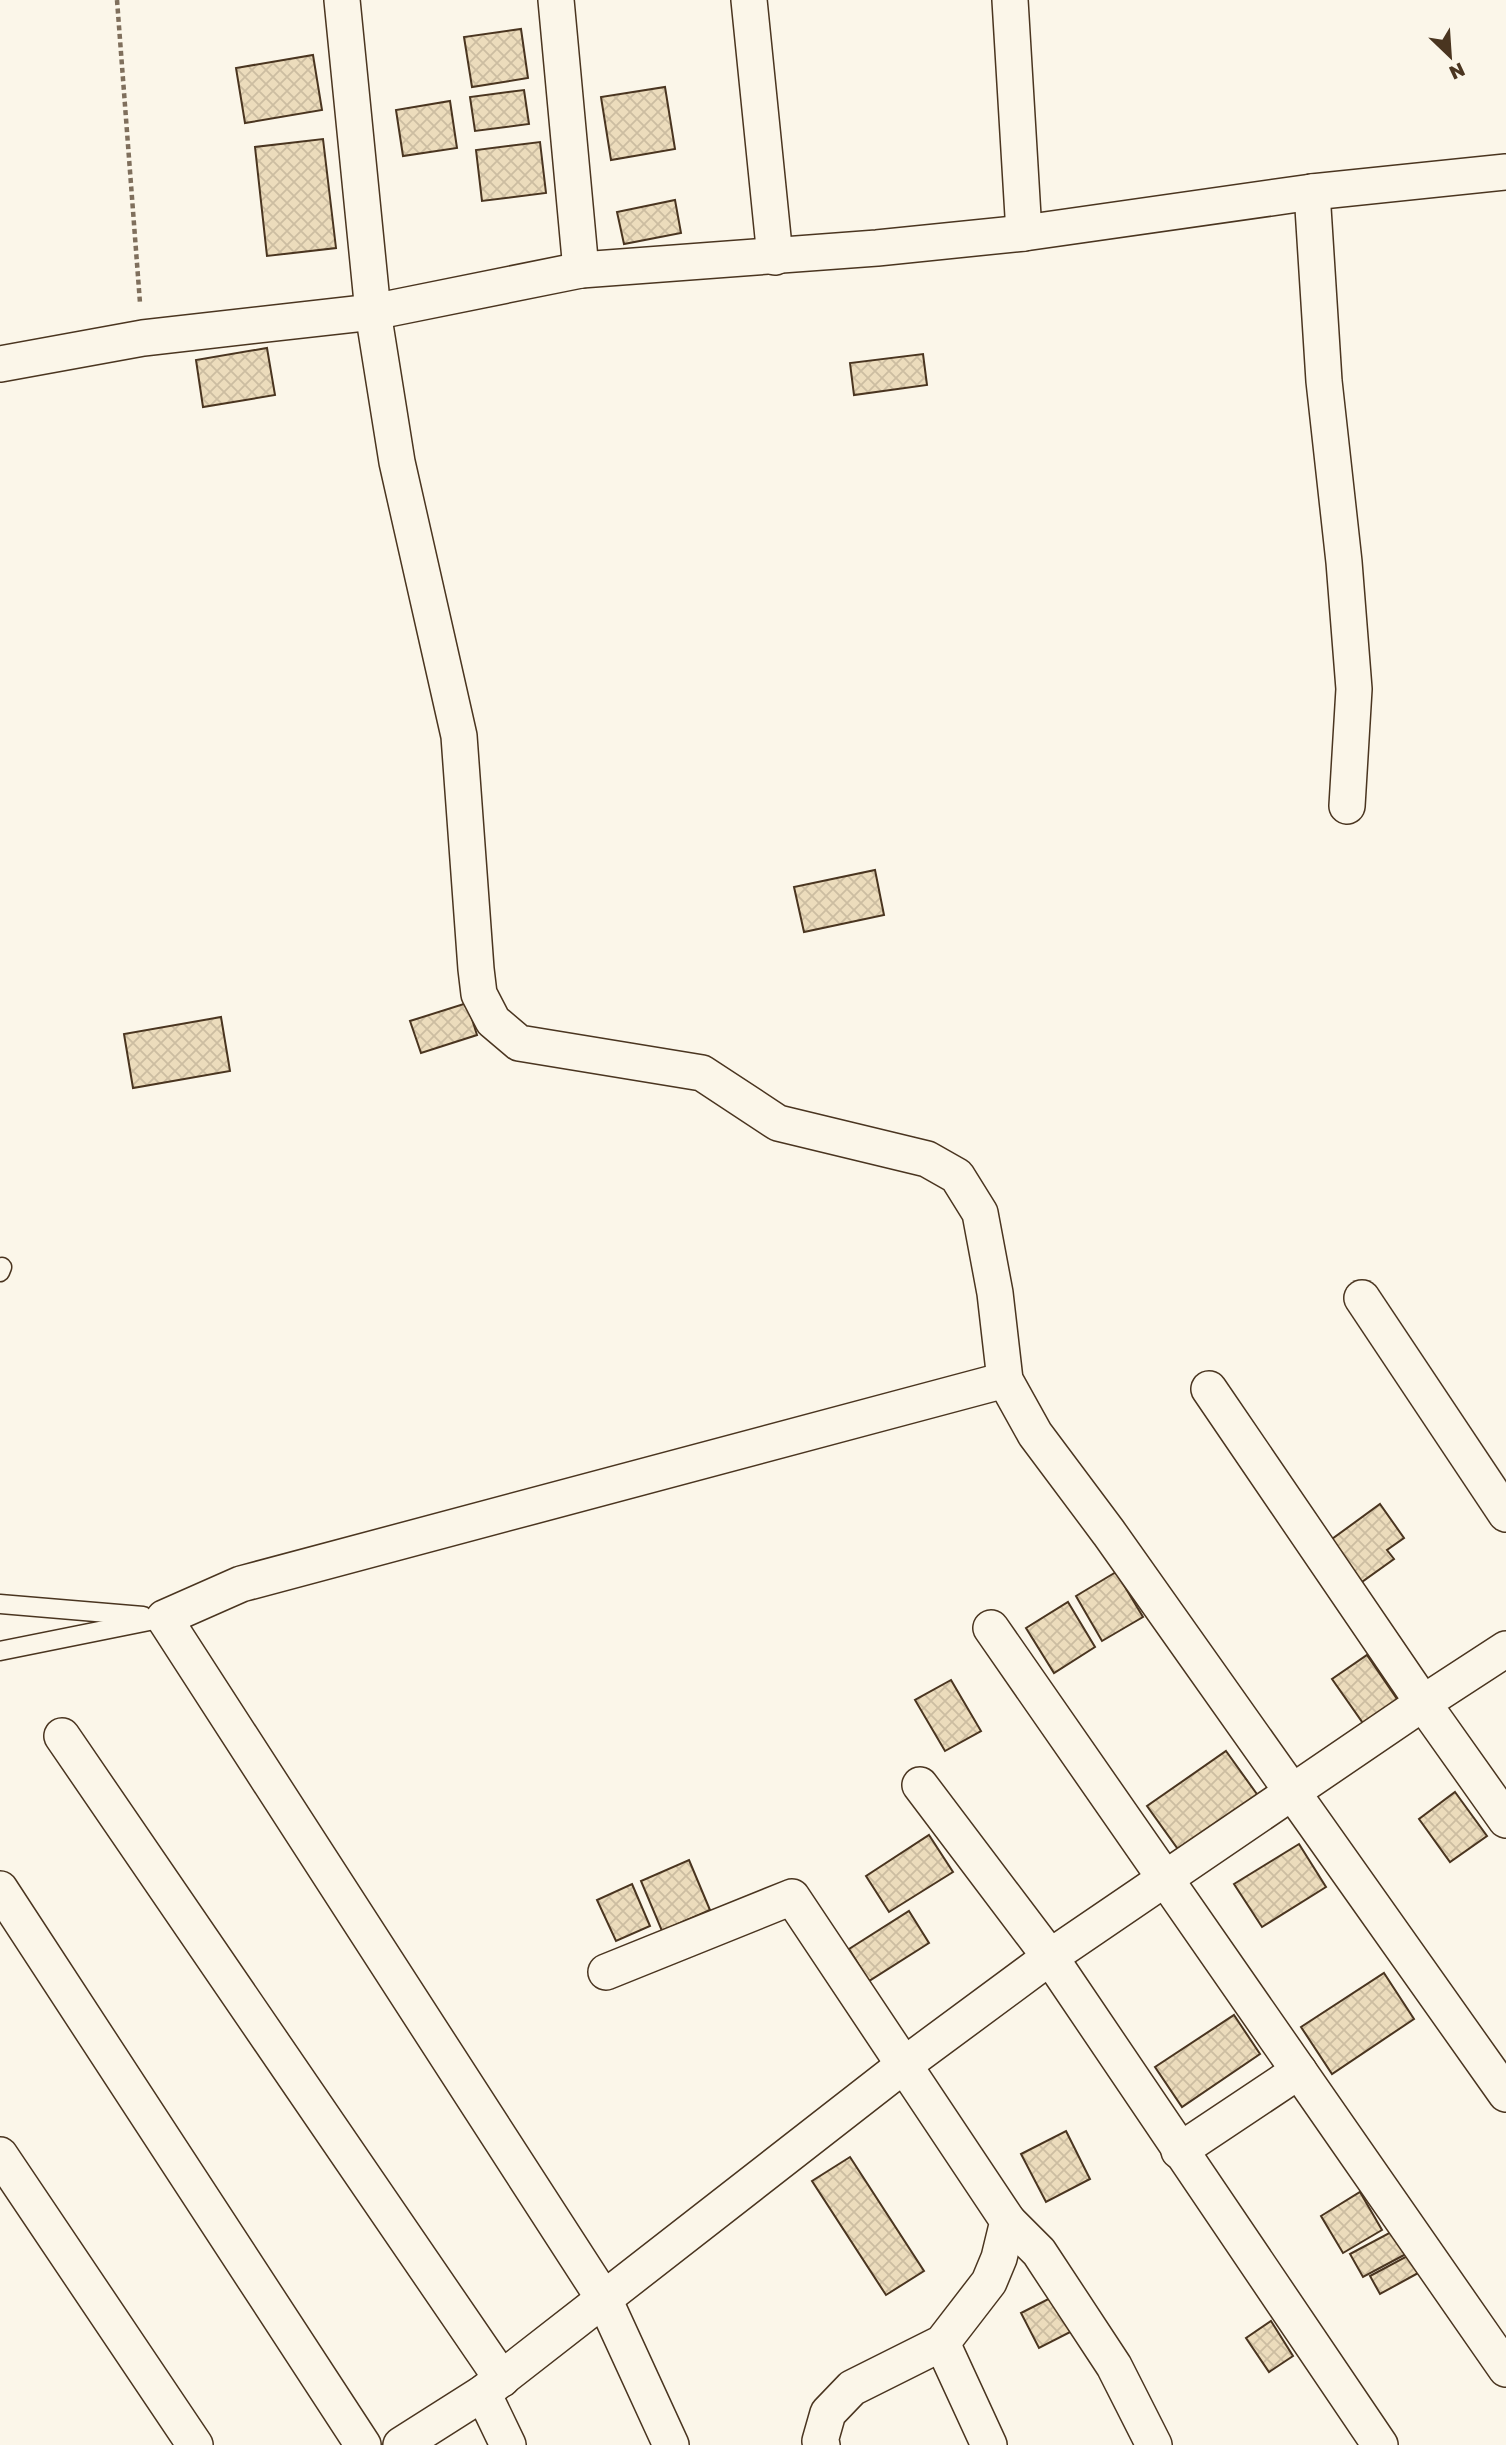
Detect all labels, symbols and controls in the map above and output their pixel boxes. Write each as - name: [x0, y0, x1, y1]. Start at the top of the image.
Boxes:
- north arrow: [1415, 21, 1485, 91]
- text: N: [1446, 58, 1469, 85]

